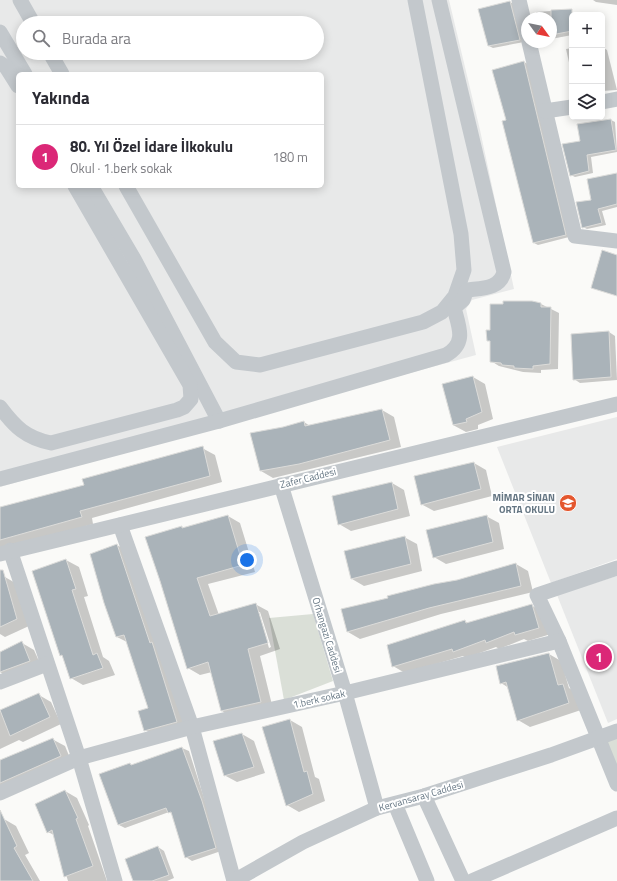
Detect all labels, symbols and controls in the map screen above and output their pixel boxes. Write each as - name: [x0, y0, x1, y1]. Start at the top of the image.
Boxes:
- north arrow: [521, 12, 557, 48]
- map controls: [569, 12, 605, 120]
- button: +: [569, 12, 605, 48]
- search box: [16, 16, 324, 60]
- icon: search: [30, 27, 52, 49]
- text: Burada ara: [62, 27, 131, 50]
- button: −: [569, 48, 605, 84]
- button: layers: [569, 84, 605, 120]
- text: Yakında: [32, 85, 90, 111]
- text: 80. Yıl Özel İdare İlkokulu: [70, 135, 233, 158]
- text: 1: [41, 147, 49, 167]
- text: 180 m: [272, 147, 308, 167]
- text: Okul · 1.berk sokak: [70, 158, 172, 178]
- street label: Zafer Caddesi: [278, 464, 338, 492]
- place label: MİMAR SİNAN ORTA OKULU: [492, 490, 555, 517]
- school or university icon: MİMAR SİNAN ORTA OKULU: [558, 493, 578, 513]
- your location: [237, 550, 257, 570]
- street label: Orhangazi Caddesi: [308, 596, 346, 674]
- pin: 1: [586, 642, 612, 672]
- street label: 1.berk sokak: [291, 686, 347, 712]
- street label: Kervansaray Caddesi: [377, 777, 465, 815]

